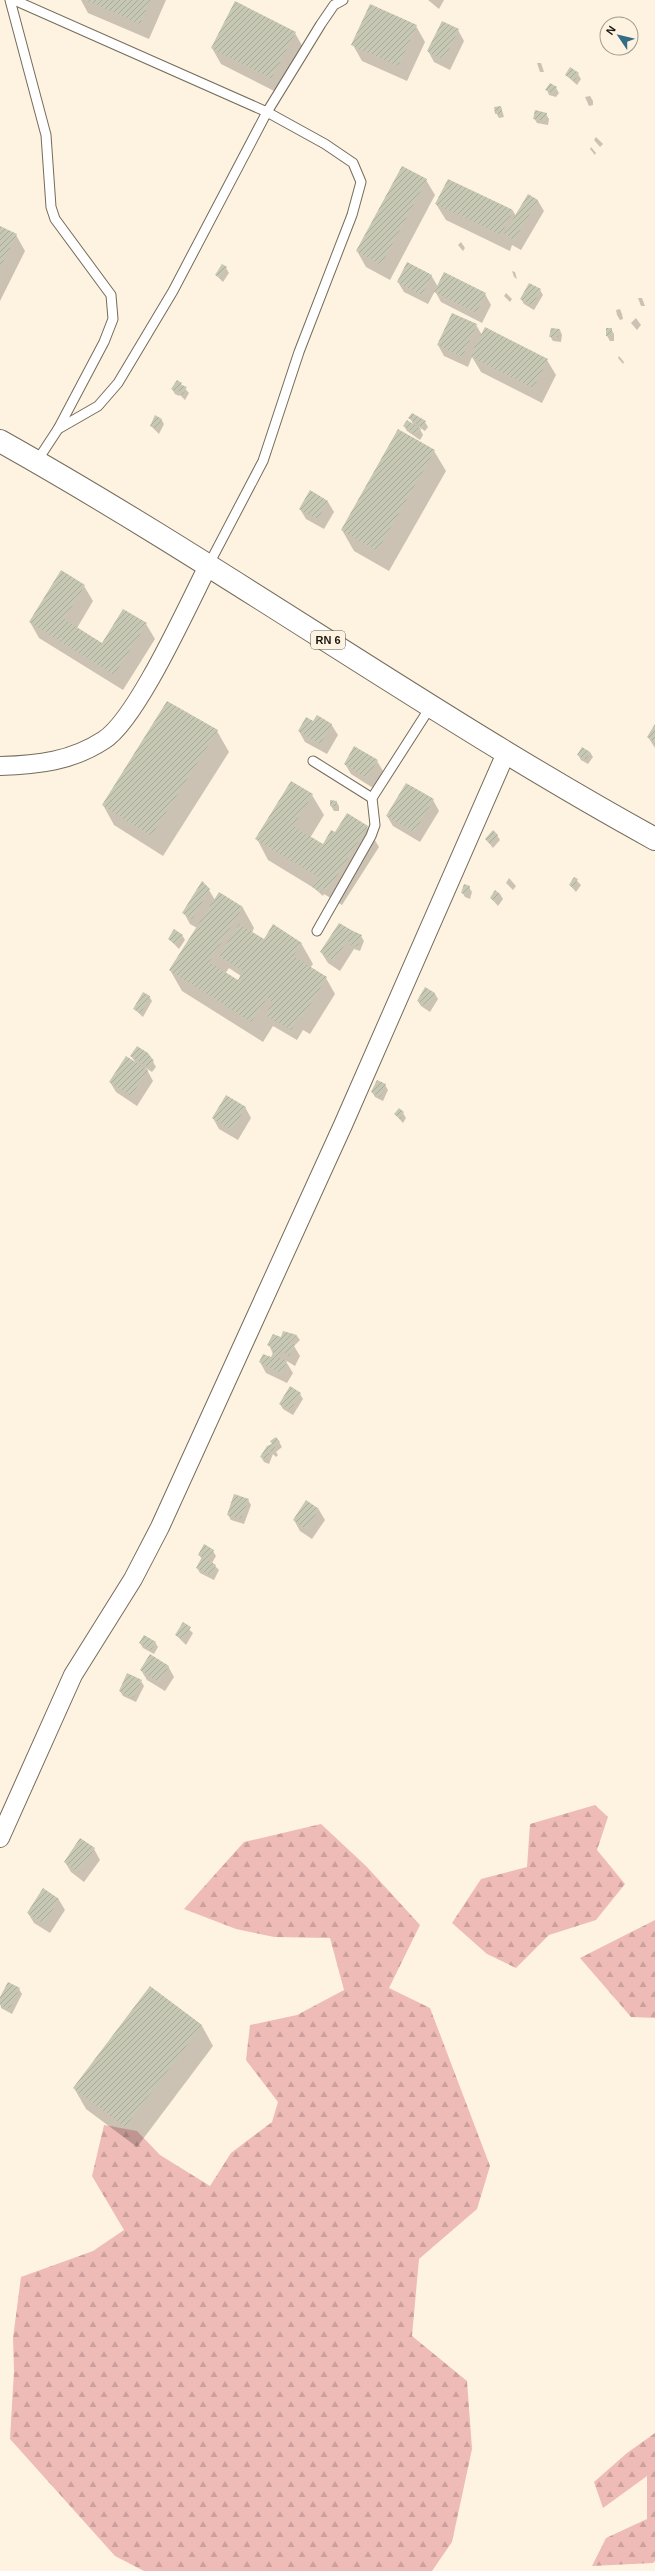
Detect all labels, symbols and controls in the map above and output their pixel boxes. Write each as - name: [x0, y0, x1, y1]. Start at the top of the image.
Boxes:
- north arrow: [599, 16, 639, 56]
- text: N: [604, 24, 618, 37]
- road number: RN 6: [311, 631, 345, 649]

